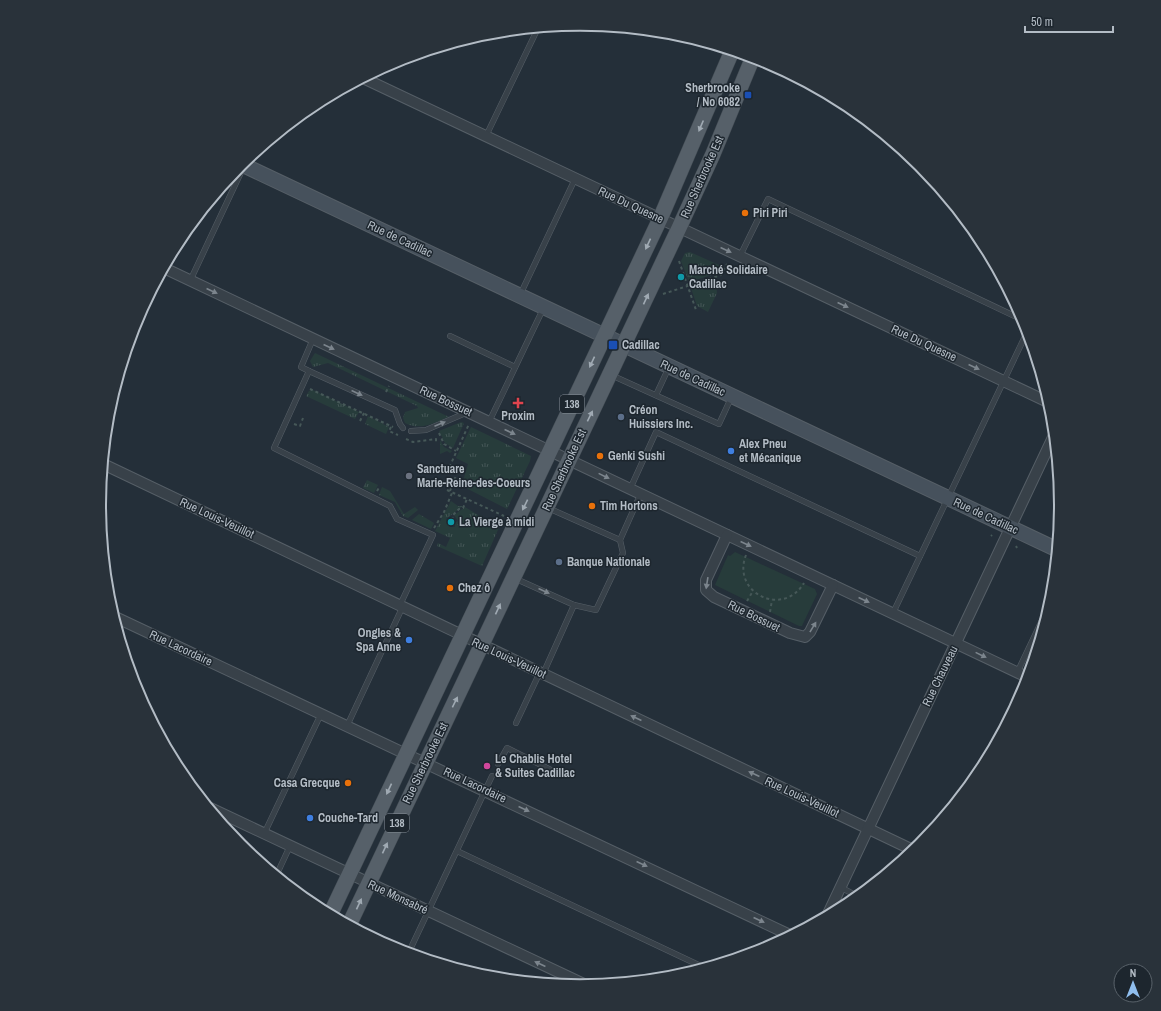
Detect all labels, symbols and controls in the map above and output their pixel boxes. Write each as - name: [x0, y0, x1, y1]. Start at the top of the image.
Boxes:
- scale bar: [1025, 8, 1113, 34]
- text: 50 m: [1031, 14, 1053, 30]
- place label: Sherbrooke / No 6082: [685, 80, 741, 110]
- marker: Sherbrooke / No 6082: [743, 90, 753, 100]
- one-way arrow: [698, 120, 704, 131]
- street label: Rue Sherbrooke Est: [677, 133, 727, 221]
- street label: Rue Du Quesne: [596, 183, 666, 227]
- place label: Piri Piri: [753, 205, 788, 221]
- marker: Piri Piri: [740, 208, 750, 218]
- street label: Rue de Cadillac: [365, 217, 435, 261]
- one-way arrow: [645, 239, 651, 250]
- one-way arrow: [720, 247, 732, 253]
- place label: Marché Solidaire Cadillac: [689, 262, 768, 292]
- marker: Marché Solidaire Cadillac: [676, 272, 686, 282]
- one-way arrow: [206, 288, 217, 294]
- one-way arrow: [643, 293, 649, 304]
- one-way arrow: [838, 302, 849, 308]
- street label: Rue Du Quesne: [889, 321, 959, 365]
- place label: Cadillac: [622, 337, 660, 353]
- marker: Cadillac: [607, 339, 619, 351]
- one-way arrow: [324, 344, 335, 350]
- one-way arrow: [589, 356, 595, 367]
- street label: Rue de Cadillac: [658, 356, 728, 400]
- one-way arrow: [968, 364, 979, 370]
- street label: Rue Bossuet: [417, 382, 475, 420]
- one-way arrow: [352, 390, 363, 396]
- road number: 138: [560, 395, 584, 413]
- marker: Proxim: [513, 398, 523, 408]
- place label: Créon Huissiers Inc.: [629, 402, 693, 432]
- place label: Proxim: [501, 408, 535, 424]
- one-way arrow: [587, 410, 593, 421]
- marker: Créon Huissiers Inc.: [616, 412, 626, 422]
- one-way arrow: [434, 421, 446, 427]
- street label: Rue Sherbrooke Est: [538, 426, 590, 514]
- one-way arrow: [505, 429, 516, 435]
- place label: Alex Pneu et Mécanique: [739, 436, 802, 466]
- marker: Alex Pneu et Mécanique: [726, 446, 736, 456]
- place label: Genki Sushi: [608, 448, 665, 464]
- marker: Genki Sushi: [595, 451, 605, 461]
- place label: Sanctuare Marie-Reine-des-Coeurs: [417, 461, 531, 491]
- marker: Sanctuare Marie-Reine-des-Coeurs: [404, 471, 414, 481]
- one-way arrow: [598, 473, 609, 479]
- street label: Rue Louis-Veuillot: [177, 494, 257, 542]
- street label: Rue de Cadillac: [951, 494, 1021, 538]
- place label: Tim Hortons: [600, 498, 658, 514]
- one-way arrow: [522, 499, 528, 510]
- marker: Tim Hortons: [587, 501, 597, 511]
- place label: La Vierge à midi: [459, 514, 535, 530]
- marker: La Vierge à midi: [446, 517, 456, 527]
- one-way arrow: [741, 541, 752, 547]
- place label: Banque Nationale: [567, 554, 651, 570]
- marker: Banque Nationale: [554, 557, 564, 567]
- one-way arrow: [704, 577, 710, 590]
- place label: Chez ô: [458, 580, 490, 596]
- marker: Chez ô: [445, 583, 455, 593]
- one-way arrow: [538, 588, 549, 594]
- street label: Rue Bossuet: [725, 596, 783, 636]
- one-way arrow: [858, 597, 869, 603]
- one-way arrow: [496, 603, 502, 615]
- one-way arrow: [809, 621, 816, 633]
- place label: Ongles & Spa Anne: [356, 625, 402, 655]
- street label: Rue Lacordaire: [147, 626, 215, 670]
- street label: Rue Louis-Veuillot: [469, 634, 549, 682]
- marker: Ongles & Spa Anne: [404, 635, 414, 645]
- street label: Rue Chauveau: [918, 643, 962, 709]
- one-way arrow: [976, 652, 987, 658]
- one-way arrow: [451, 696, 458, 708]
- one-way arrow: [631, 715, 642, 721]
- street label: Rue Sherbrooke Est: [398, 719, 452, 806]
- place label: Le Chablis Hotel & Suites Cadillac: [495, 751, 575, 781]
- marker: Le Chablis Hotel & Suites Cadillac: [482, 761, 492, 771]
- street label: Rue Lacordaire: [441, 763, 509, 807]
- one-way arrow: [748, 771, 759, 777]
- street label: Rue Louis-Veuillot: [762, 773, 842, 821]
- place label: Casa Grecque: [274, 775, 341, 791]
- marker: Casa Grecque: [343, 778, 353, 788]
- one-way arrow: [386, 783, 392, 795]
- one-way arrow: [518, 806, 530, 812]
- place label: Couche-Tard: [318, 810, 378, 826]
- marker: Couche-Tard: [305, 813, 315, 823]
- road number: 138: [385, 814, 409, 832]
- one-way arrow: [382, 842, 388, 853]
- one-way arrow: [636, 861, 647, 867]
- street label: Rue Monsabré: [365, 876, 431, 918]
- one-way arrow: [356, 898, 362, 910]
- one-way arrow: [753, 917, 765, 923]
- one-way arrow: [534, 961, 546, 967]
- north arrow: [1113, 963, 1153, 1003]
- text: N: [1130, 966, 1136, 980]

